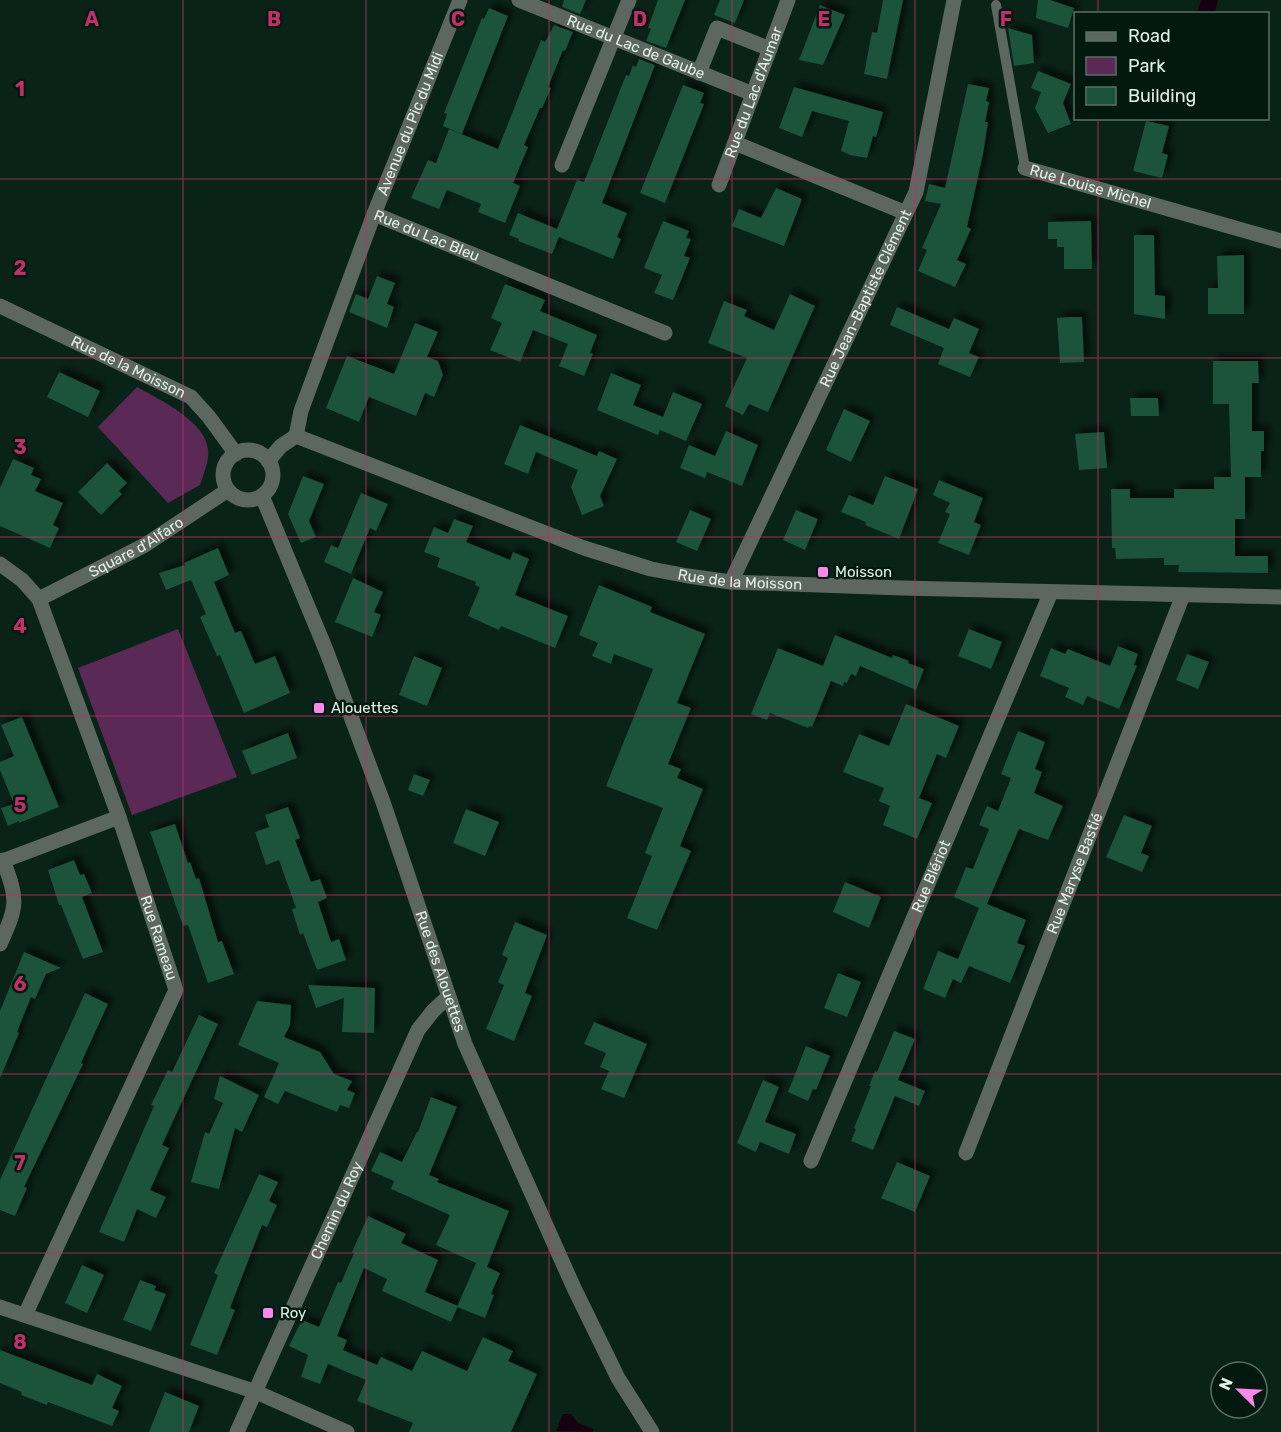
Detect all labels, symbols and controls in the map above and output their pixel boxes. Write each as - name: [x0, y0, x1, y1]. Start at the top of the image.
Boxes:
- text: A: [85, 7, 100, 31]
- text: B: [267, 7, 281, 31]
- text: C: [451, 7, 465, 31]
- text: D: [633, 7, 647, 31]
- text: E: [818, 7, 830, 31]
- text: F: [1000, 7, 1012, 31]
- street label: Rue du Lac de Gaube: [564, 11, 708, 83]
- legend: [1074, 12, 1269, 120]
- street label: Rue du Lac d'Aumar: [721, 24, 786, 160]
- text: Road: [1128, 25, 1171, 47]
- street label: Avenue du Pic du Midi: [373, 49, 447, 198]
- text: Park: [1128, 55, 1166, 77]
- text: 1: [15, 77, 25, 101]
- text: Building: [1128, 85, 1196, 107]
- street label: Rue Louise Michel: [1028, 161, 1153, 212]
- street label: Rue du Lac Bleu: [371, 206, 482, 265]
- street label: Rue Jean-Baptiste Clément: [816, 207, 915, 390]
- text: 2: [14, 256, 27, 280]
- street label: Rue de la Moisson: [68, 332, 188, 402]
- text: 3: [13, 435, 27, 459]
- street label: Square d'Alfaro: [86, 513, 187, 581]
- place label: Moisson: [835, 563, 892, 581]
- street label: Rue de la Moisson: [676, 565, 803, 593]
- marker: Moisson: [816, 565, 830, 579]
- text: 4: [13, 614, 27, 638]
- place label: Alouettes: [331, 699, 399, 717]
- marker: Alouettes: [312, 701, 326, 715]
- text: 5: [14, 793, 27, 817]
- street label: Rue Maryse Bastié: [1043, 810, 1106, 937]
- street label: Rue Blériot: [908, 837, 954, 915]
- street label: Rue Rameau: [136, 893, 181, 982]
- street label: Rue des Alouettes: [412, 909, 469, 1035]
- text: 6: [13, 972, 27, 996]
- text: 7: [14, 1151, 26, 1175]
- street label: Chemin du Roy: [307, 1159, 367, 1262]
- place label: Roy: [280, 1304, 306, 1322]
- marker: Roy: [261, 1306, 275, 1320]
- text: 8: [13, 1330, 27, 1354]
- north arrow: [1209, 1360, 1269, 1420]
- text: N: [1215, 1375, 1237, 1393]

